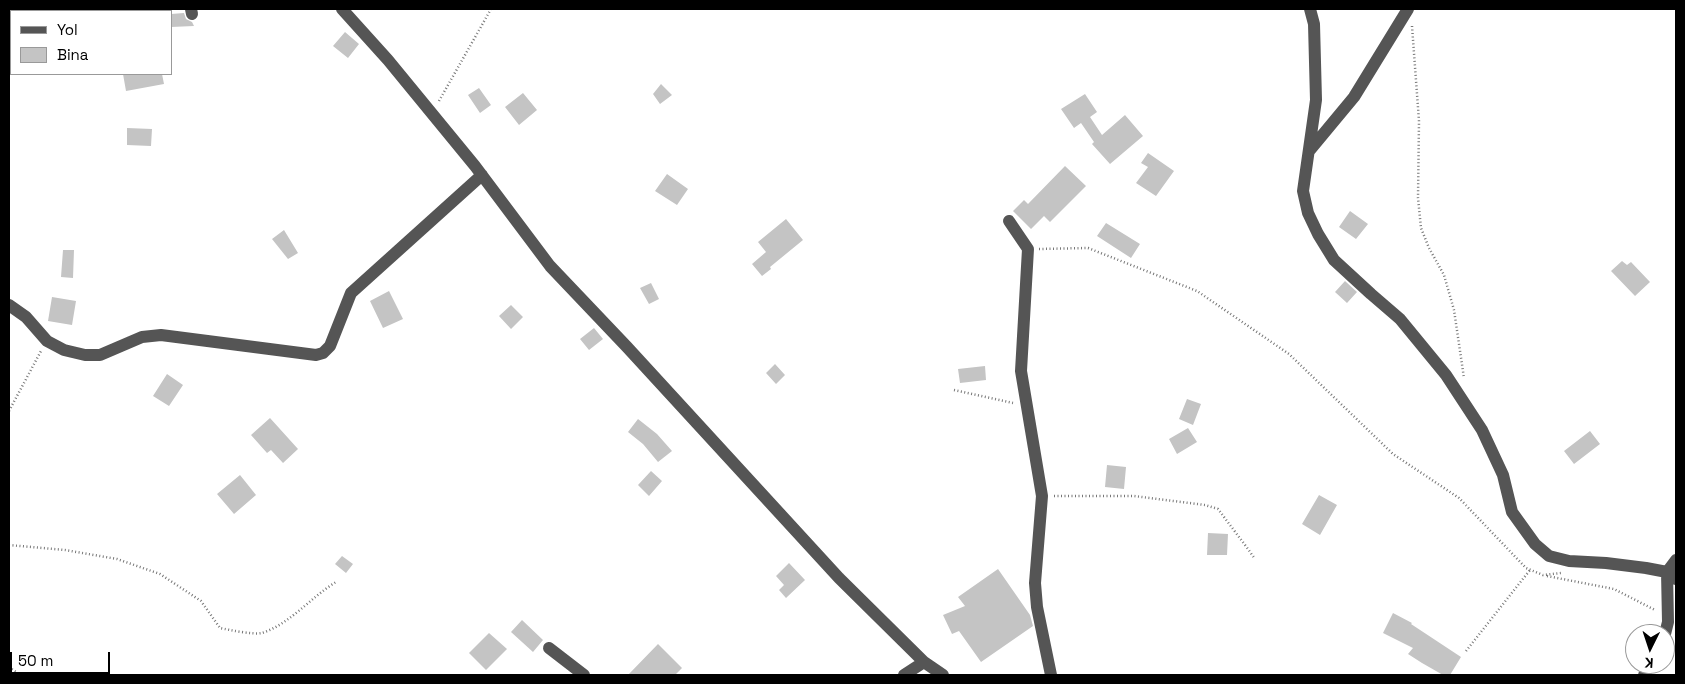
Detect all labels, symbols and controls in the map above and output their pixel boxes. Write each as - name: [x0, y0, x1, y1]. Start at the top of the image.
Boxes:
- legend: [10, 10, 172, 75]
- text: Yol: [57, 20, 78, 39]
- text: Bina: [57, 45, 88, 64]
- north arrow: [1625, 624, 1675, 674]
- scale bar: [12, 642, 112, 674]
- text: 50 m: [18, 651, 53, 670]
- text: K: [1644, 654, 1654, 672]

